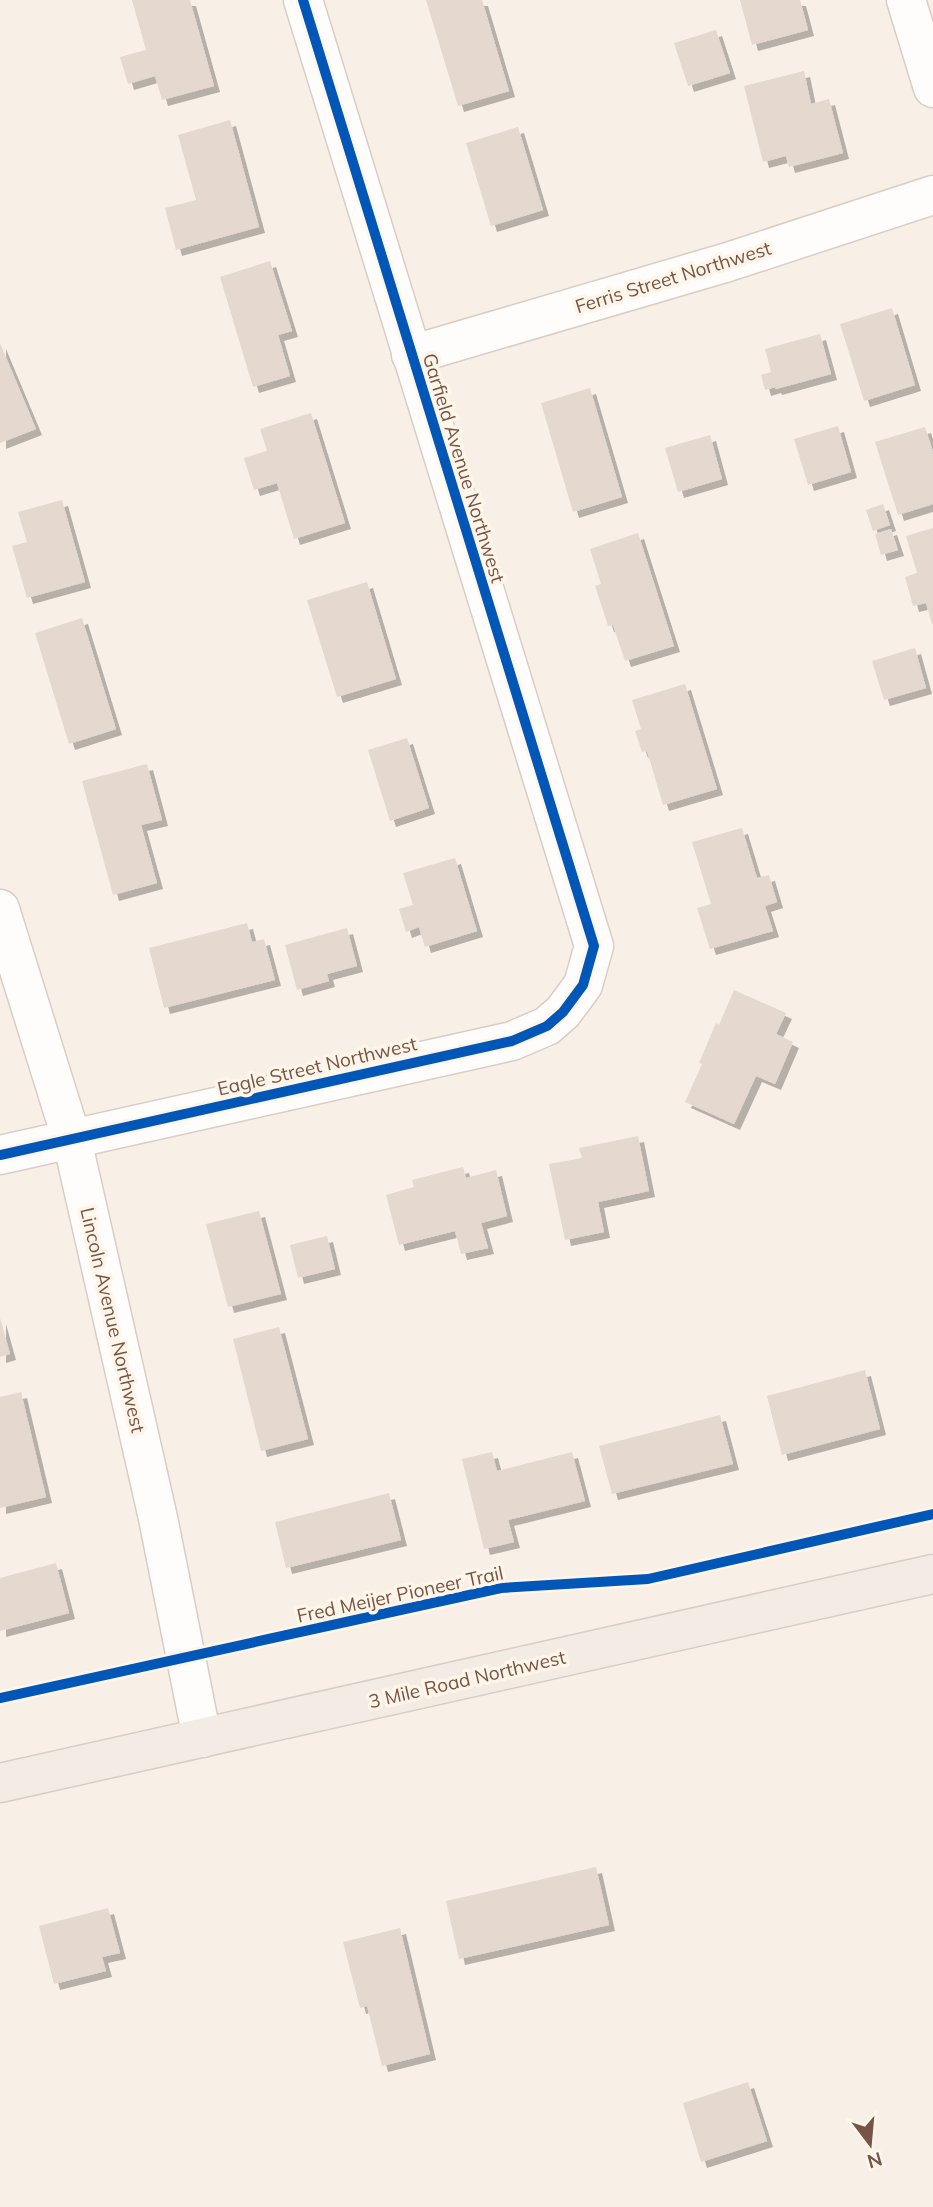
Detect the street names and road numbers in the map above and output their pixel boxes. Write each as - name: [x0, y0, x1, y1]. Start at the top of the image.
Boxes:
- street label: Ferris Street Northwest: [572, 236, 774, 318]
- street label: Garfield Avenue Northwest: [418, 350, 510, 586]
- street label: Eagle Street Northwest: [215, 1031, 419, 1101]
- street label: Lincoln Avenue Northwest: [75, 1205, 151, 1435]
- street label: Fred Meijer Pioneer Trail: [295, 1560, 505, 1628]
- street label: 3 Mile Road Northwest: [366, 1645, 568, 1713]

